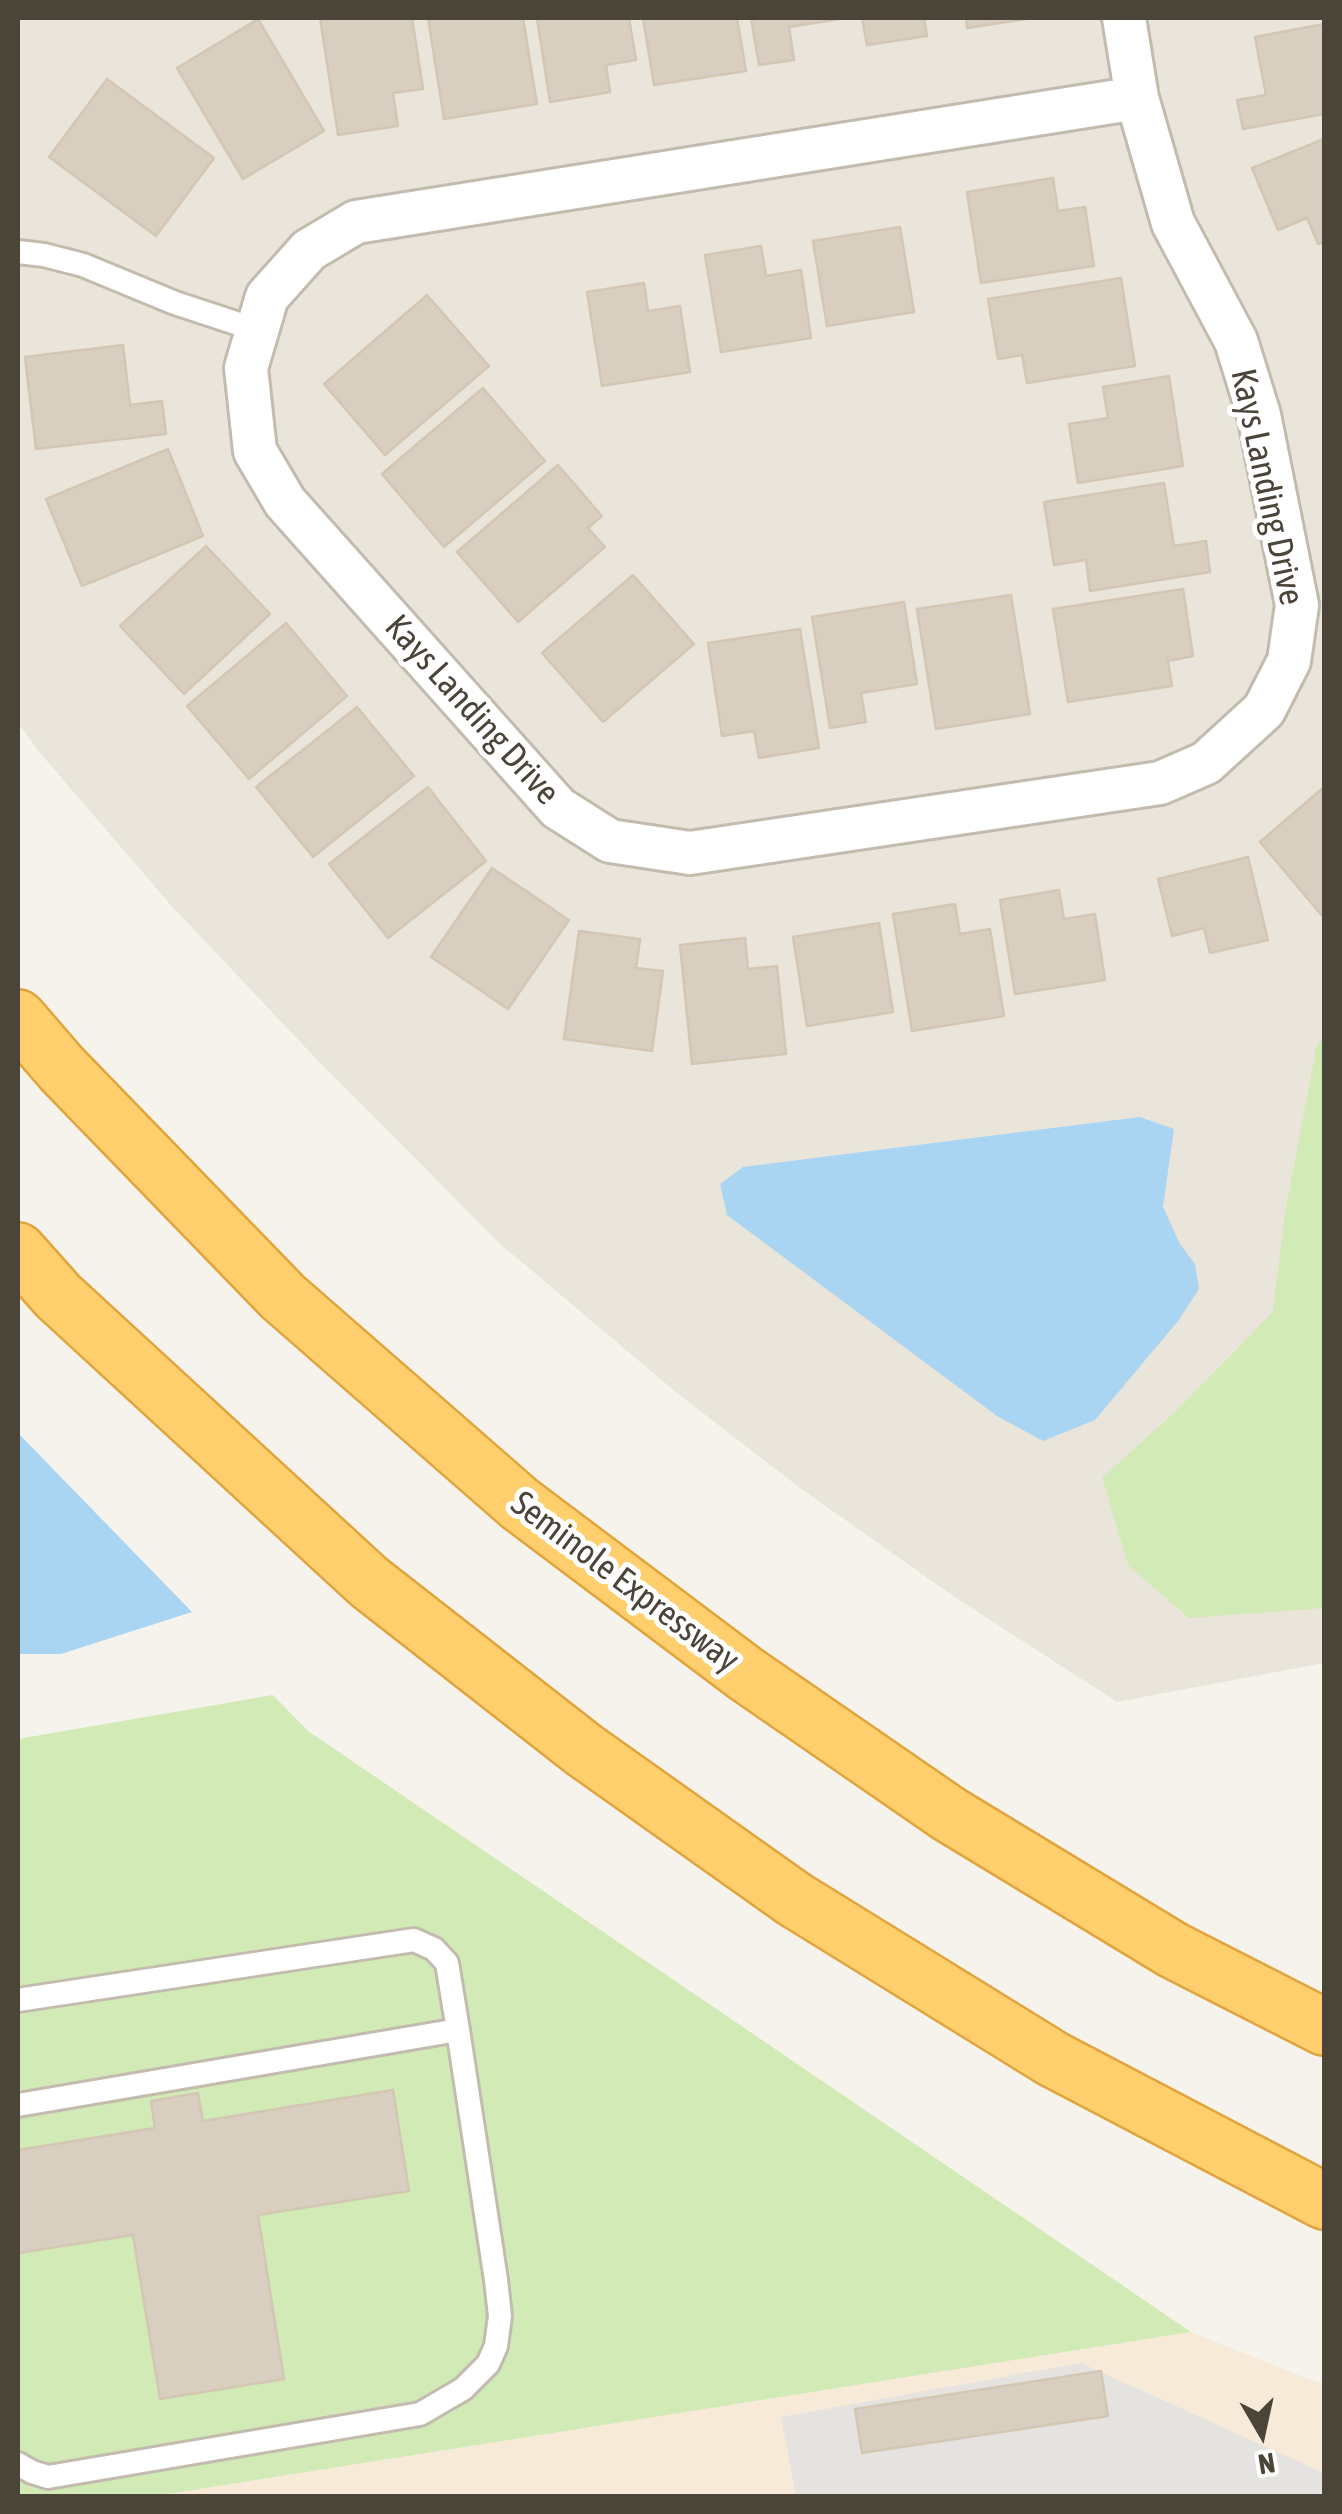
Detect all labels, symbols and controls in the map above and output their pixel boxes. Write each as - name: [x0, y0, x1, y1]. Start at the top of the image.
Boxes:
- street label: Kays Landing Drive: [1221, 365, 1313, 609]
- street label: Kays Landing Drive: [376, 607, 568, 813]
- street label: Seminole Expressway: [503, 1483, 747, 1681]
- north arrow: [1212, 2384, 1312, 2484]
- text: N: [1256, 2447, 1277, 2481]

